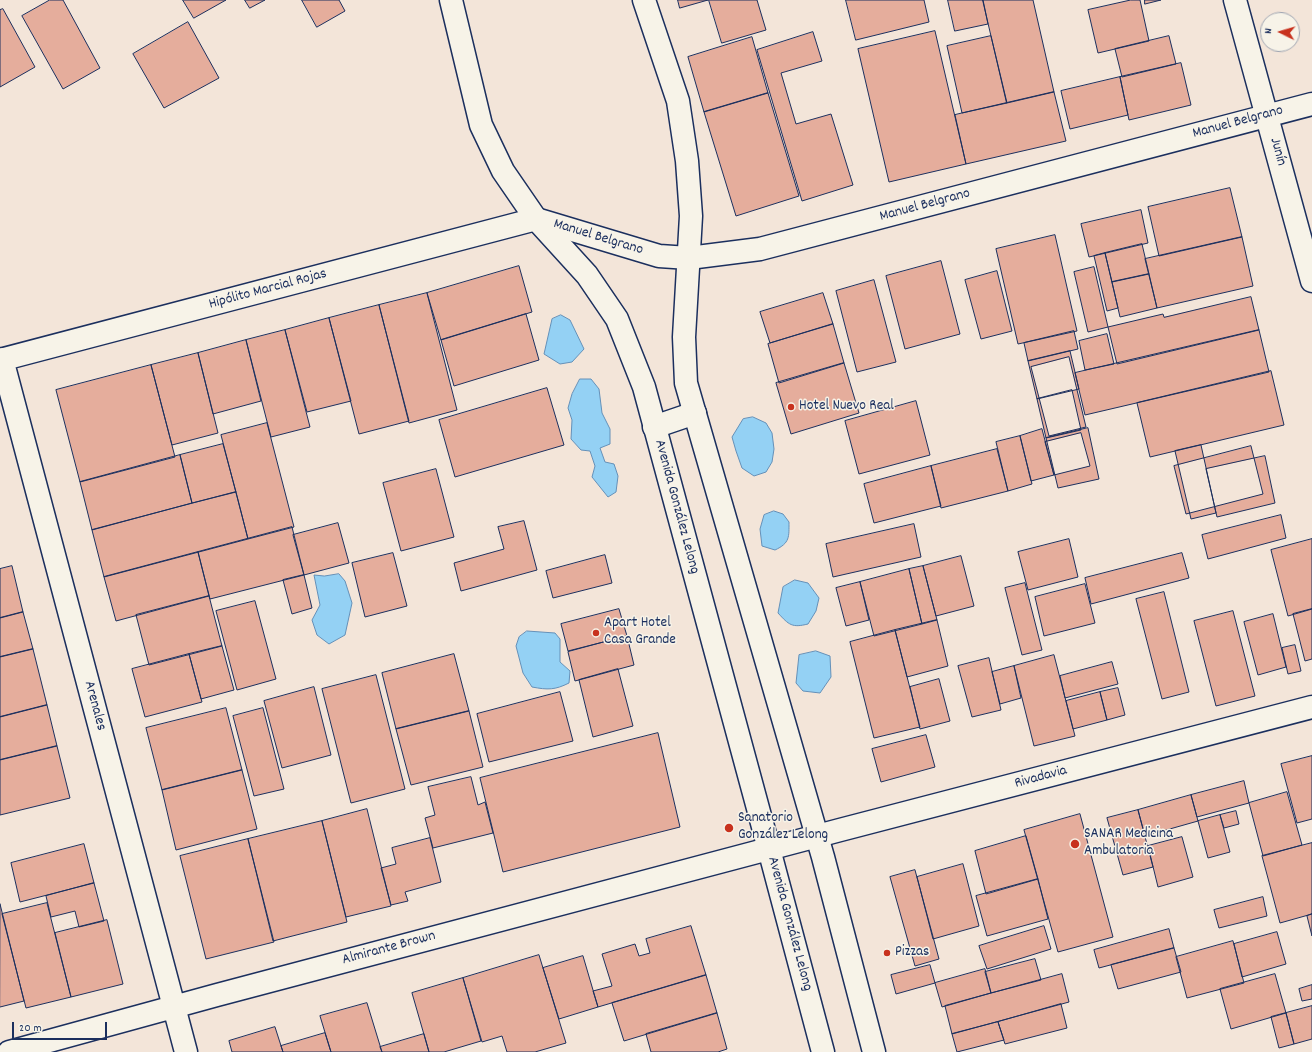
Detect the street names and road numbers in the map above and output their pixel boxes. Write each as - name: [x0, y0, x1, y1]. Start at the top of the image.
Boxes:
- street label: Manuel Belgrano: [1191, 102, 1285, 144]
- street label: Junín: [1265, 136, 1289, 168]
- street label: Manuel Belgrano: [878, 185, 972, 227]
- street label: Manuel Belgrano: [551, 216, 645, 260]
- street label: Hipólito Marcial Rojas: [207, 266, 329, 314]
- street label: Avenida González Lelong: [649, 438, 703, 576]
- street label: Arenales: [79, 679, 109, 733]
- street label: Rivadavia: [1013, 762, 1069, 794]
- street label: Avenida González Lelong: [762, 855, 816, 993]
- street label: Almirante Brown: [340, 928, 438, 970]

